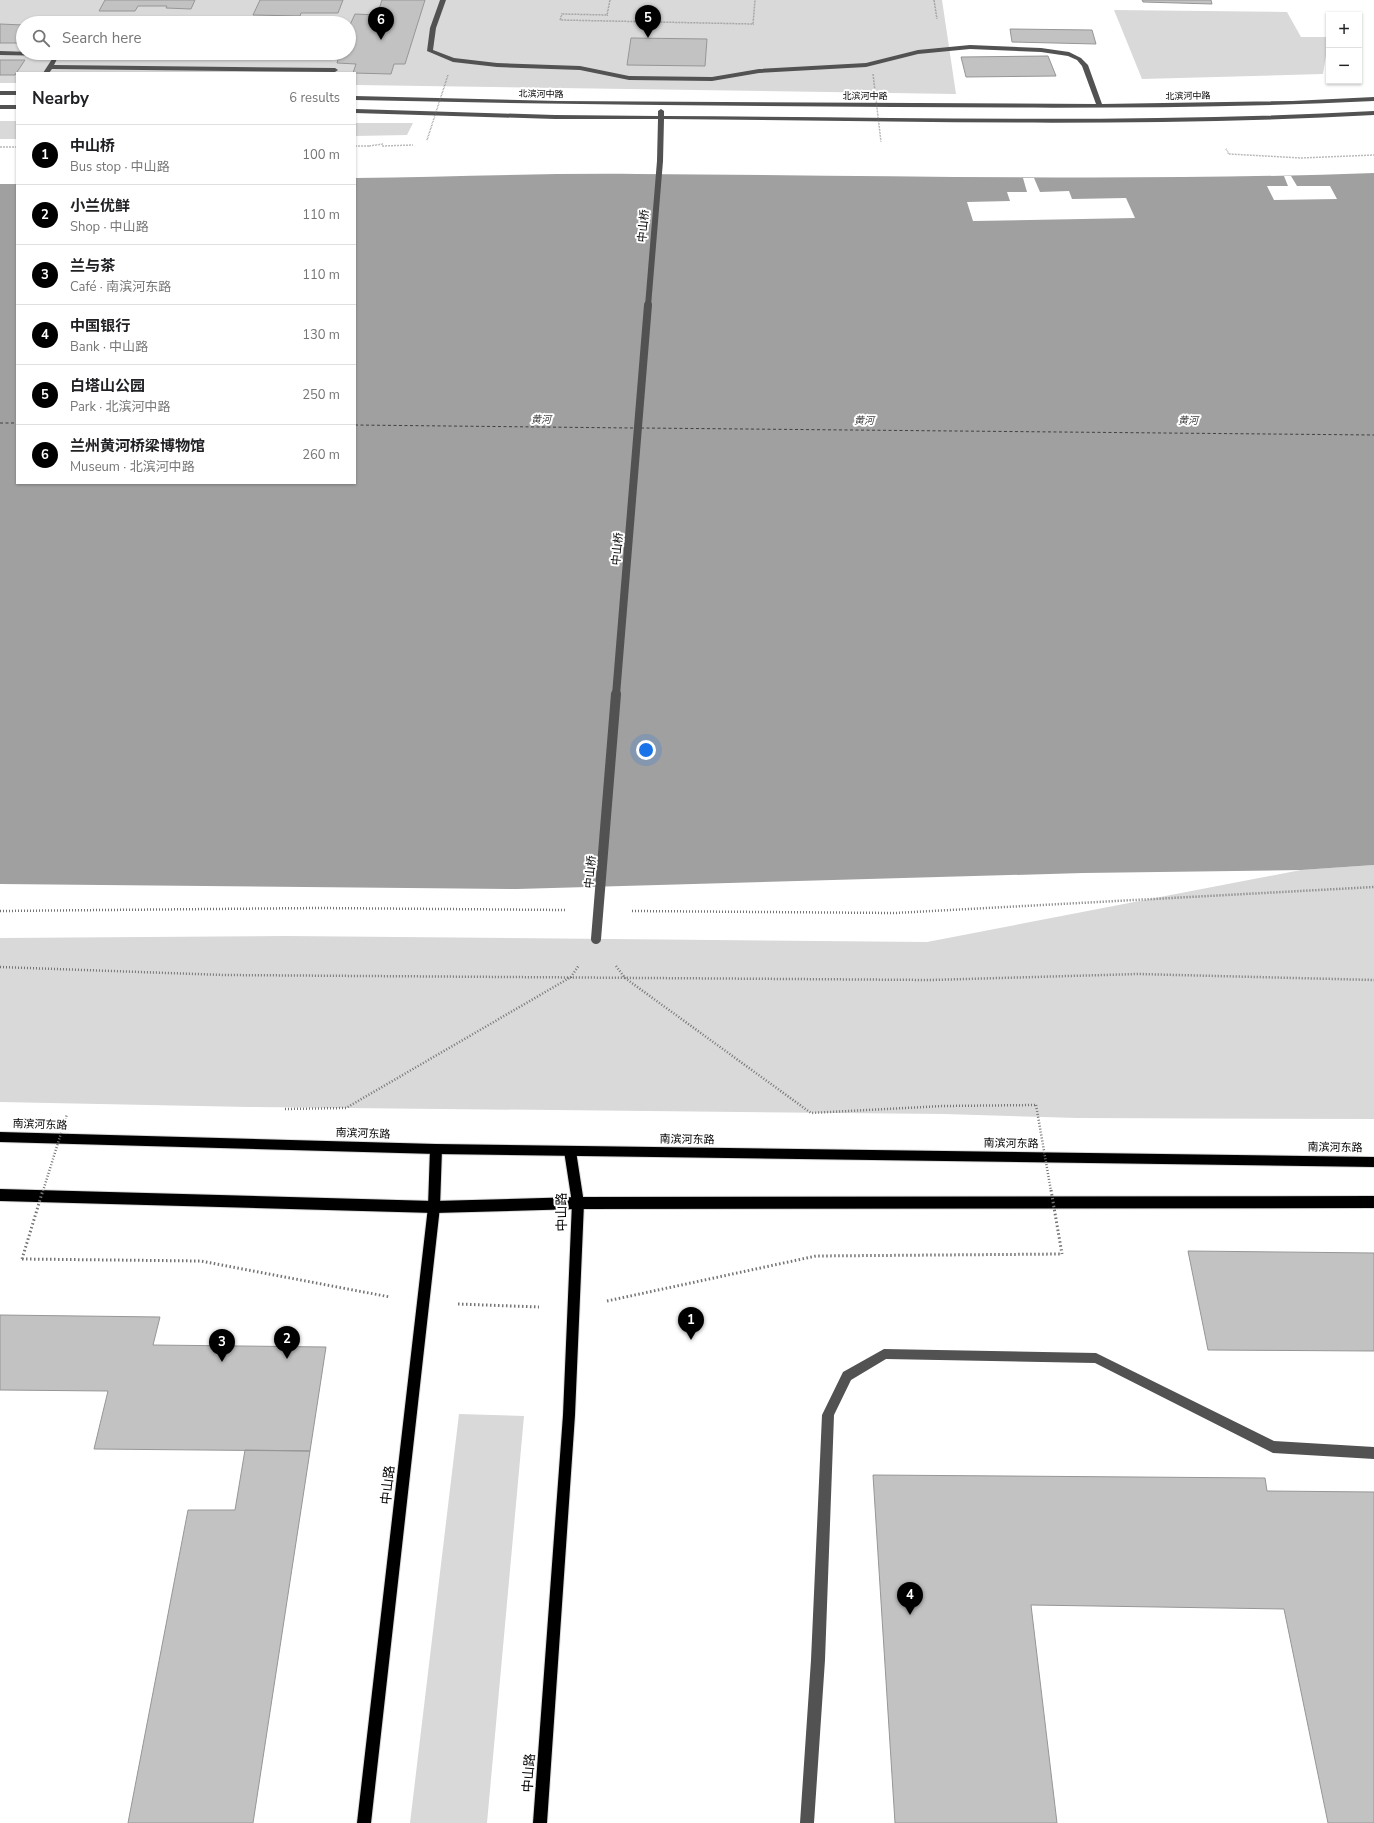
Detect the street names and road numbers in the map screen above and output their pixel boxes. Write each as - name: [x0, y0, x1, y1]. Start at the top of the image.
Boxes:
- street label: 北滨河中路: [518, 88, 564, 100]
- street label: 北滨河中路: [842, 90, 888, 102]
- street label: 北滨河中路: [1165, 90, 1211, 102]
- street label: 中山桥: [635, 209, 652, 243]
- street label: 中山桥: [609, 532, 626, 566]
- street label: 中山桥: [582, 855, 599, 889]
- street label: 南滨河东路: [12, 1116, 68, 1133]
- street label: 南滨河东路: [335, 1125, 391, 1142]
- street label: 南滨河东路: [659, 1132, 715, 1147]
- street label: 南滨河东路: [983, 1136, 1039, 1151]
- street label: 南滨河东路: [1307, 1140, 1363, 1155]
- street label: 中山路: [553, 1192, 571, 1232]
- street label: 中山路: [377, 1465, 399, 1505]
- street label: 中山路: [519, 1753, 539, 1793]

